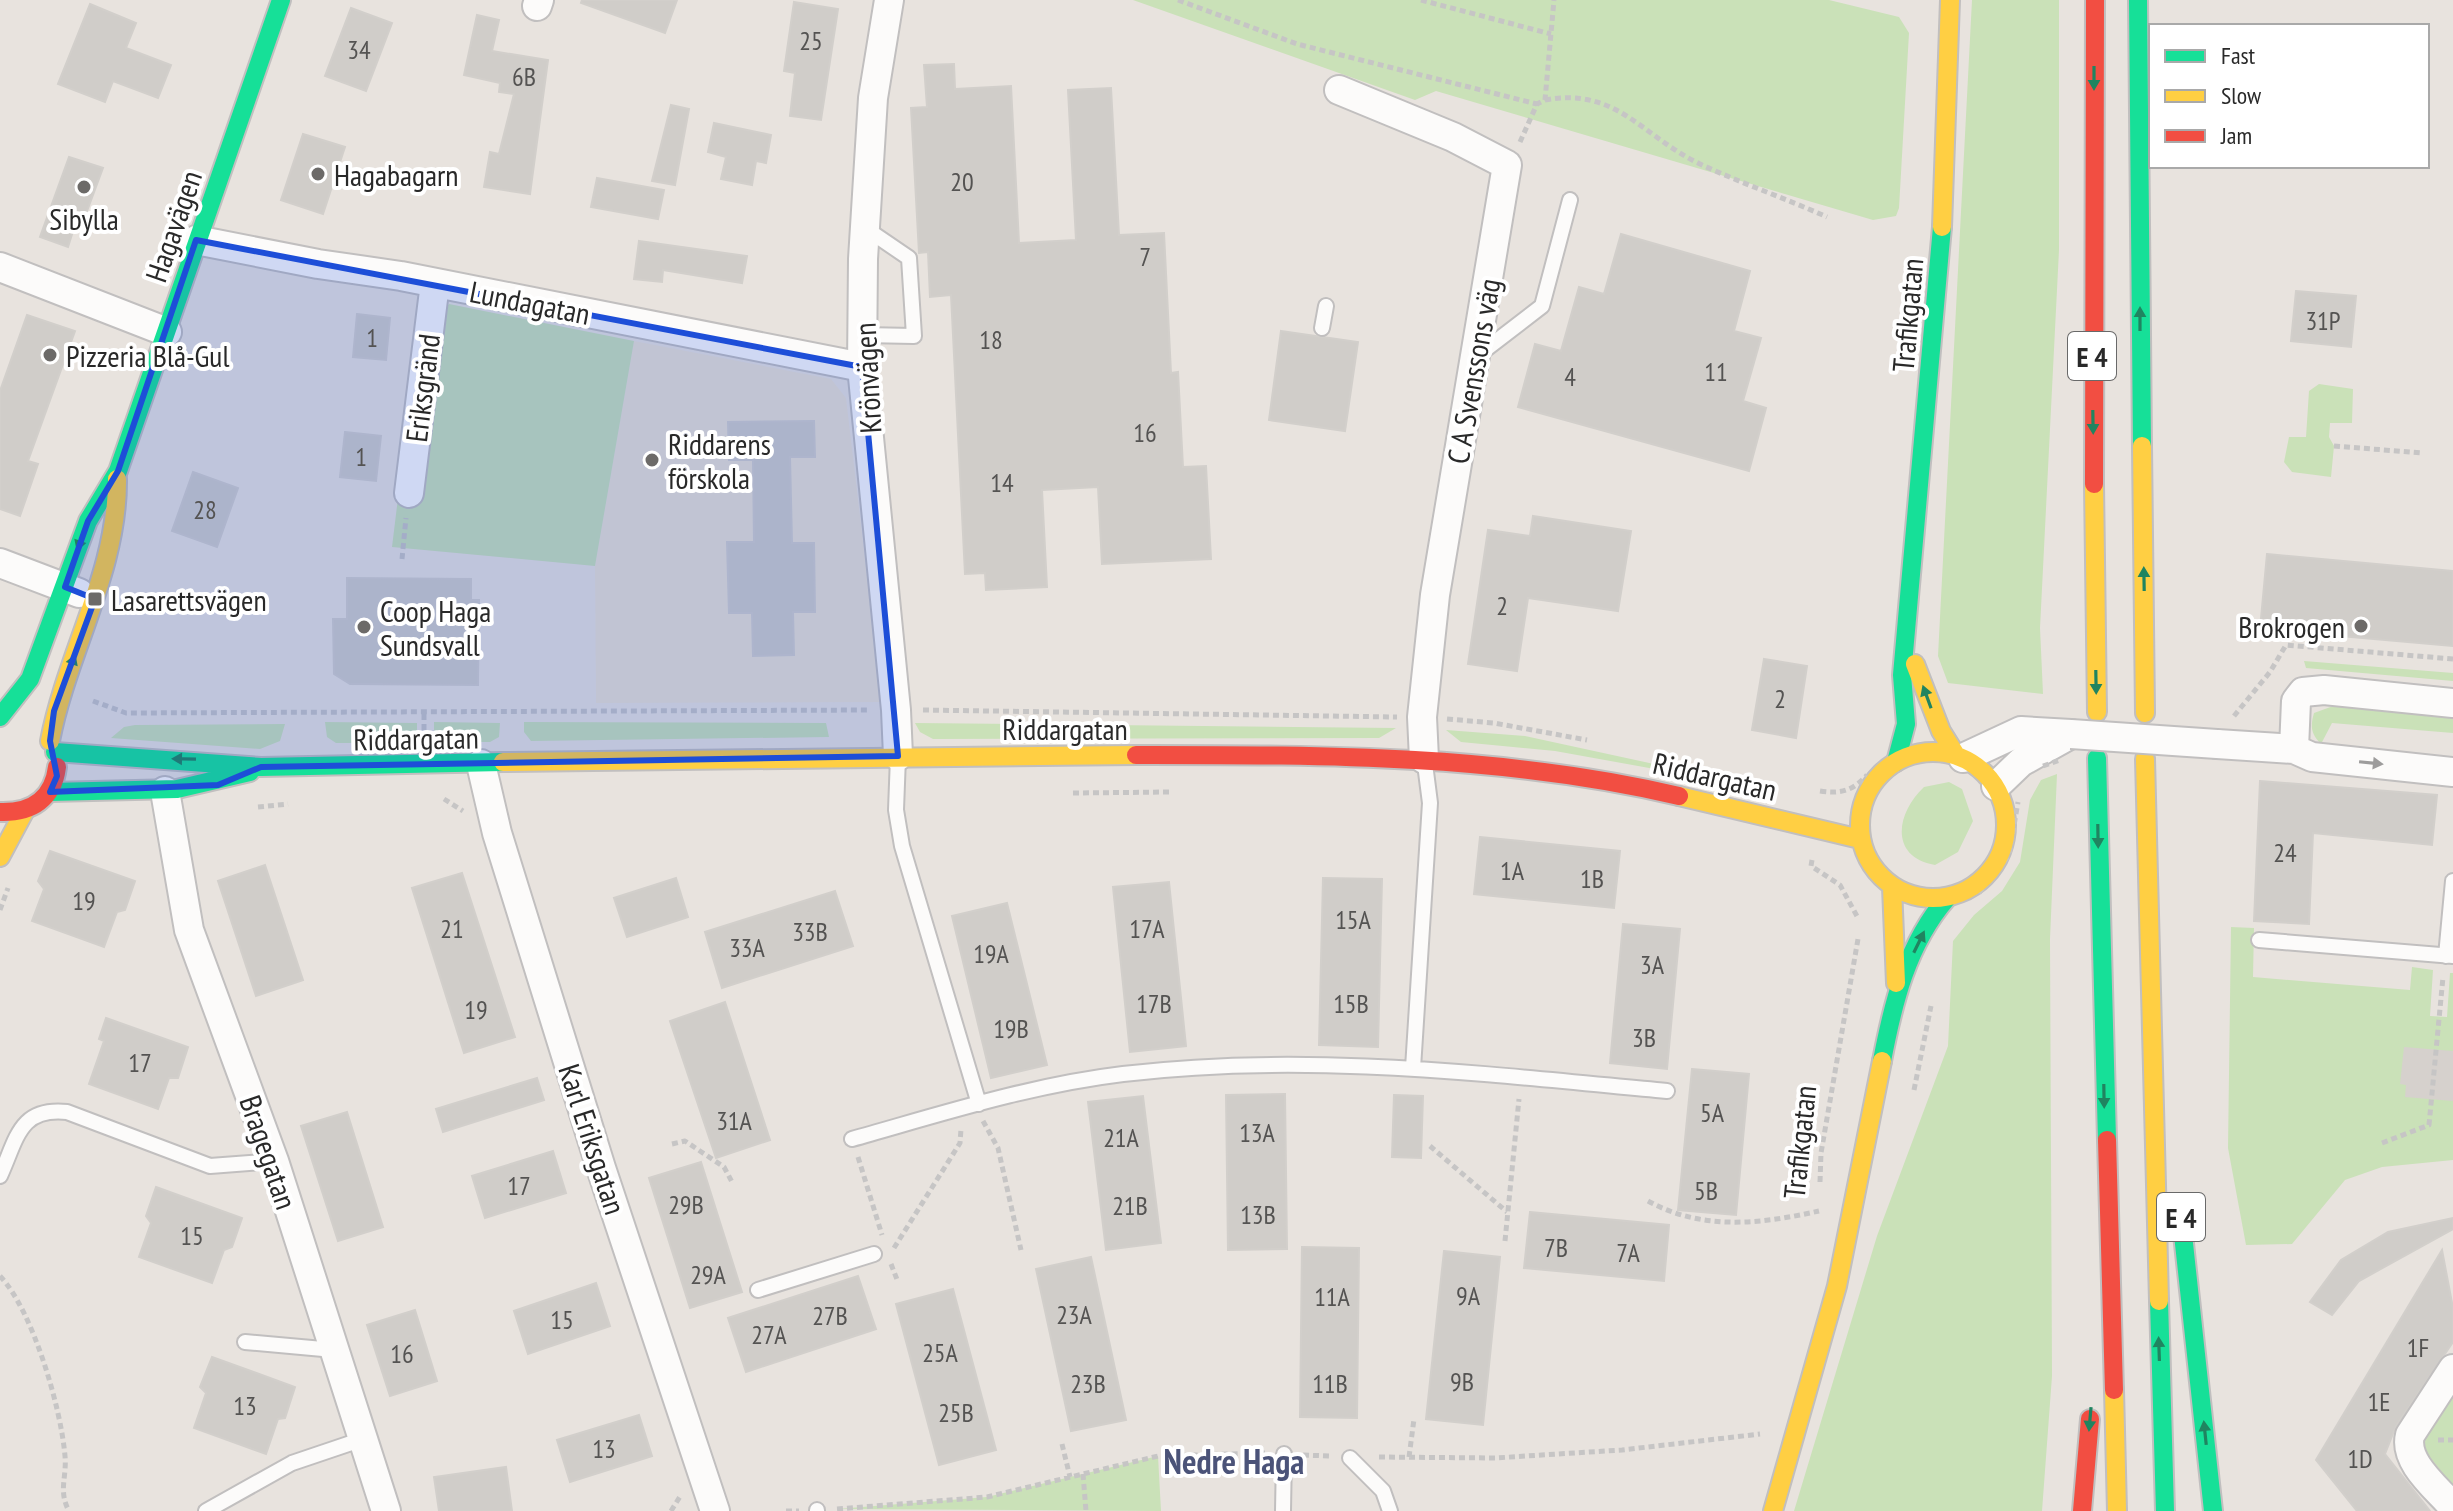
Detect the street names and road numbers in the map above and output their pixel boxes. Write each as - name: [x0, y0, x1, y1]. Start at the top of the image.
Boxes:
- street label: Hagavägen: [136, 165, 210, 287]
- street label: Trafikgatan: [1883, 257, 1931, 373]
- street label: Lundagatan: [467, 271, 593, 333]
- street label: C A Svenssons väg: [1438, 275, 1508, 467]
- street label: Krönvägen: [845, 322, 889, 434]
- street label: Eriksgränd: [396, 332, 448, 444]
- road number: E 4: [2068, 332, 2116, 380]
- street label: Riddargatan: [1002, 709, 1128, 748]
- street label: Riddargatan: [353, 717, 479, 759]
- street label: Riddargatan: [1649, 743, 1781, 809]
- street label: Karl Eriksgatan: [550, 1059, 636, 1219]
- street label: Trafikgatan: [1774, 1083, 1824, 1201]
- street label: Bragegatan: [231, 1090, 307, 1214]
- road number: E 4: [2157, 1193, 2205, 1241]

